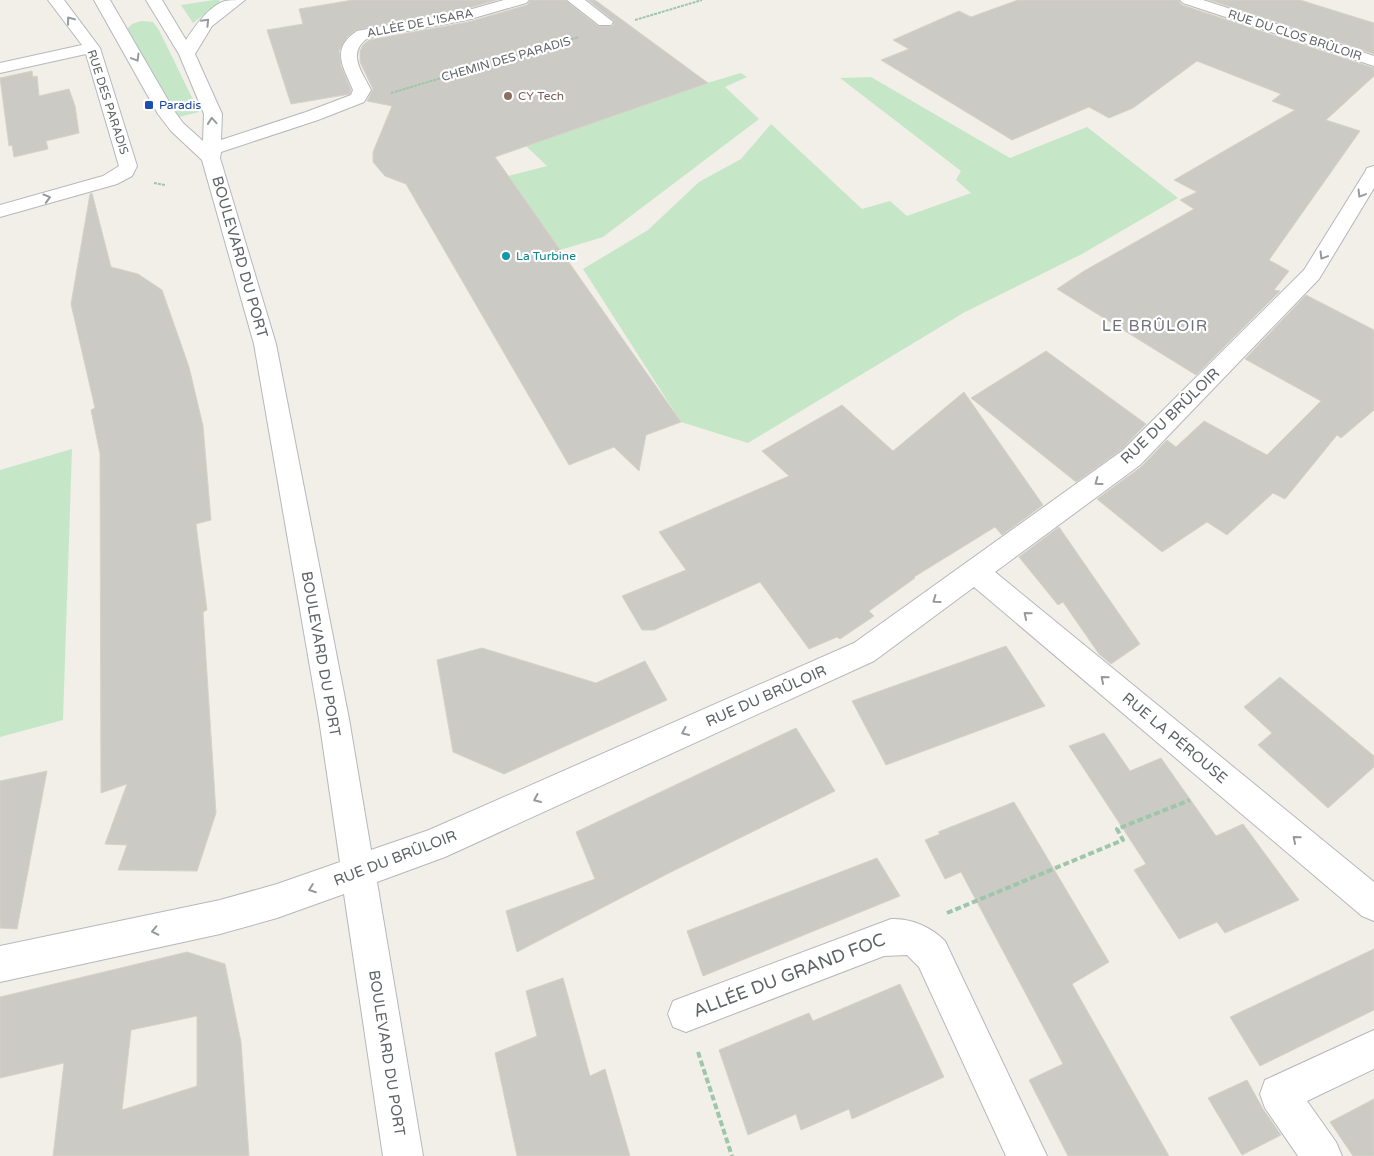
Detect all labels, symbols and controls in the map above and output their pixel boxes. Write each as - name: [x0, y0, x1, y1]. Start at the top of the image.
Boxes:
- street label: ALLÉE DE L'ISARA: [366, 6, 474, 40]
- street label: RUE DU CLOS BRÛLOIR: [1226, 7, 1364, 63]
- one-way arrow: [67, 16, 76, 26]
- one-way arrow: [200, 19, 209, 28]
- street label: CHEMIN DES PARADIS: [440, 34, 572, 84]
- street label: RUE DES PARADIS: [84, 48, 132, 156]
- one-way arrow: [129, 52, 139, 61]
- place label: CY Tech: [518, 89, 564, 103]
- marker: CY Tech: [502, 90, 514, 102]
- place label: Paradis: [159, 98, 201, 112]
- marker: Paradis: [143, 99, 155, 111]
- one-way arrow: [207, 116, 218, 124]
- street label: BOULEVARD DU PORT: [208, 174, 272, 340]
- one-way arrow: [1358, 188, 1368, 197]
- one-way arrow: [42, 194, 51, 204]
- place label: La Turbine: [516, 249, 576, 263]
- marker: La Turbine: [500, 250, 512, 262]
- one-way arrow: [1320, 251, 1330, 260]
- district label: LE BRÛLOIR: [1102, 316, 1208, 336]
- street label: RUE DU BRÛLOIR: [1117, 364, 1223, 468]
- one-way arrow: [1094, 476, 1104, 485]
- street label: BOULEVARD DU PORT: [298, 570, 344, 738]
- one-way arrow: [932, 594, 942, 603]
- one-way arrow: [1024, 612, 1033, 620]
- street label: RUE DU BRÛLOIR: [703, 661, 829, 731]
- one-way arrow: [1101, 676, 1110, 685]
- street label: RUE LA PÉROUSE: [1119, 689, 1231, 787]
- one-way arrow: [681, 726, 690, 737]
- one-way arrow: [533, 792, 542, 803]
- street label: RUE DU BRÛLOIR: [331, 826, 459, 890]
- one-way arrow: [1293, 836, 1302, 845]
- one-way arrow: [308, 883, 317, 893]
- one-way arrow: [151, 925, 160, 936]
- street label: ALLÉE DU GRAND FOC: [690, 928, 888, 1022]
- street label: BOULEVARD DU PORT: [365, 969, 409, 1137]

